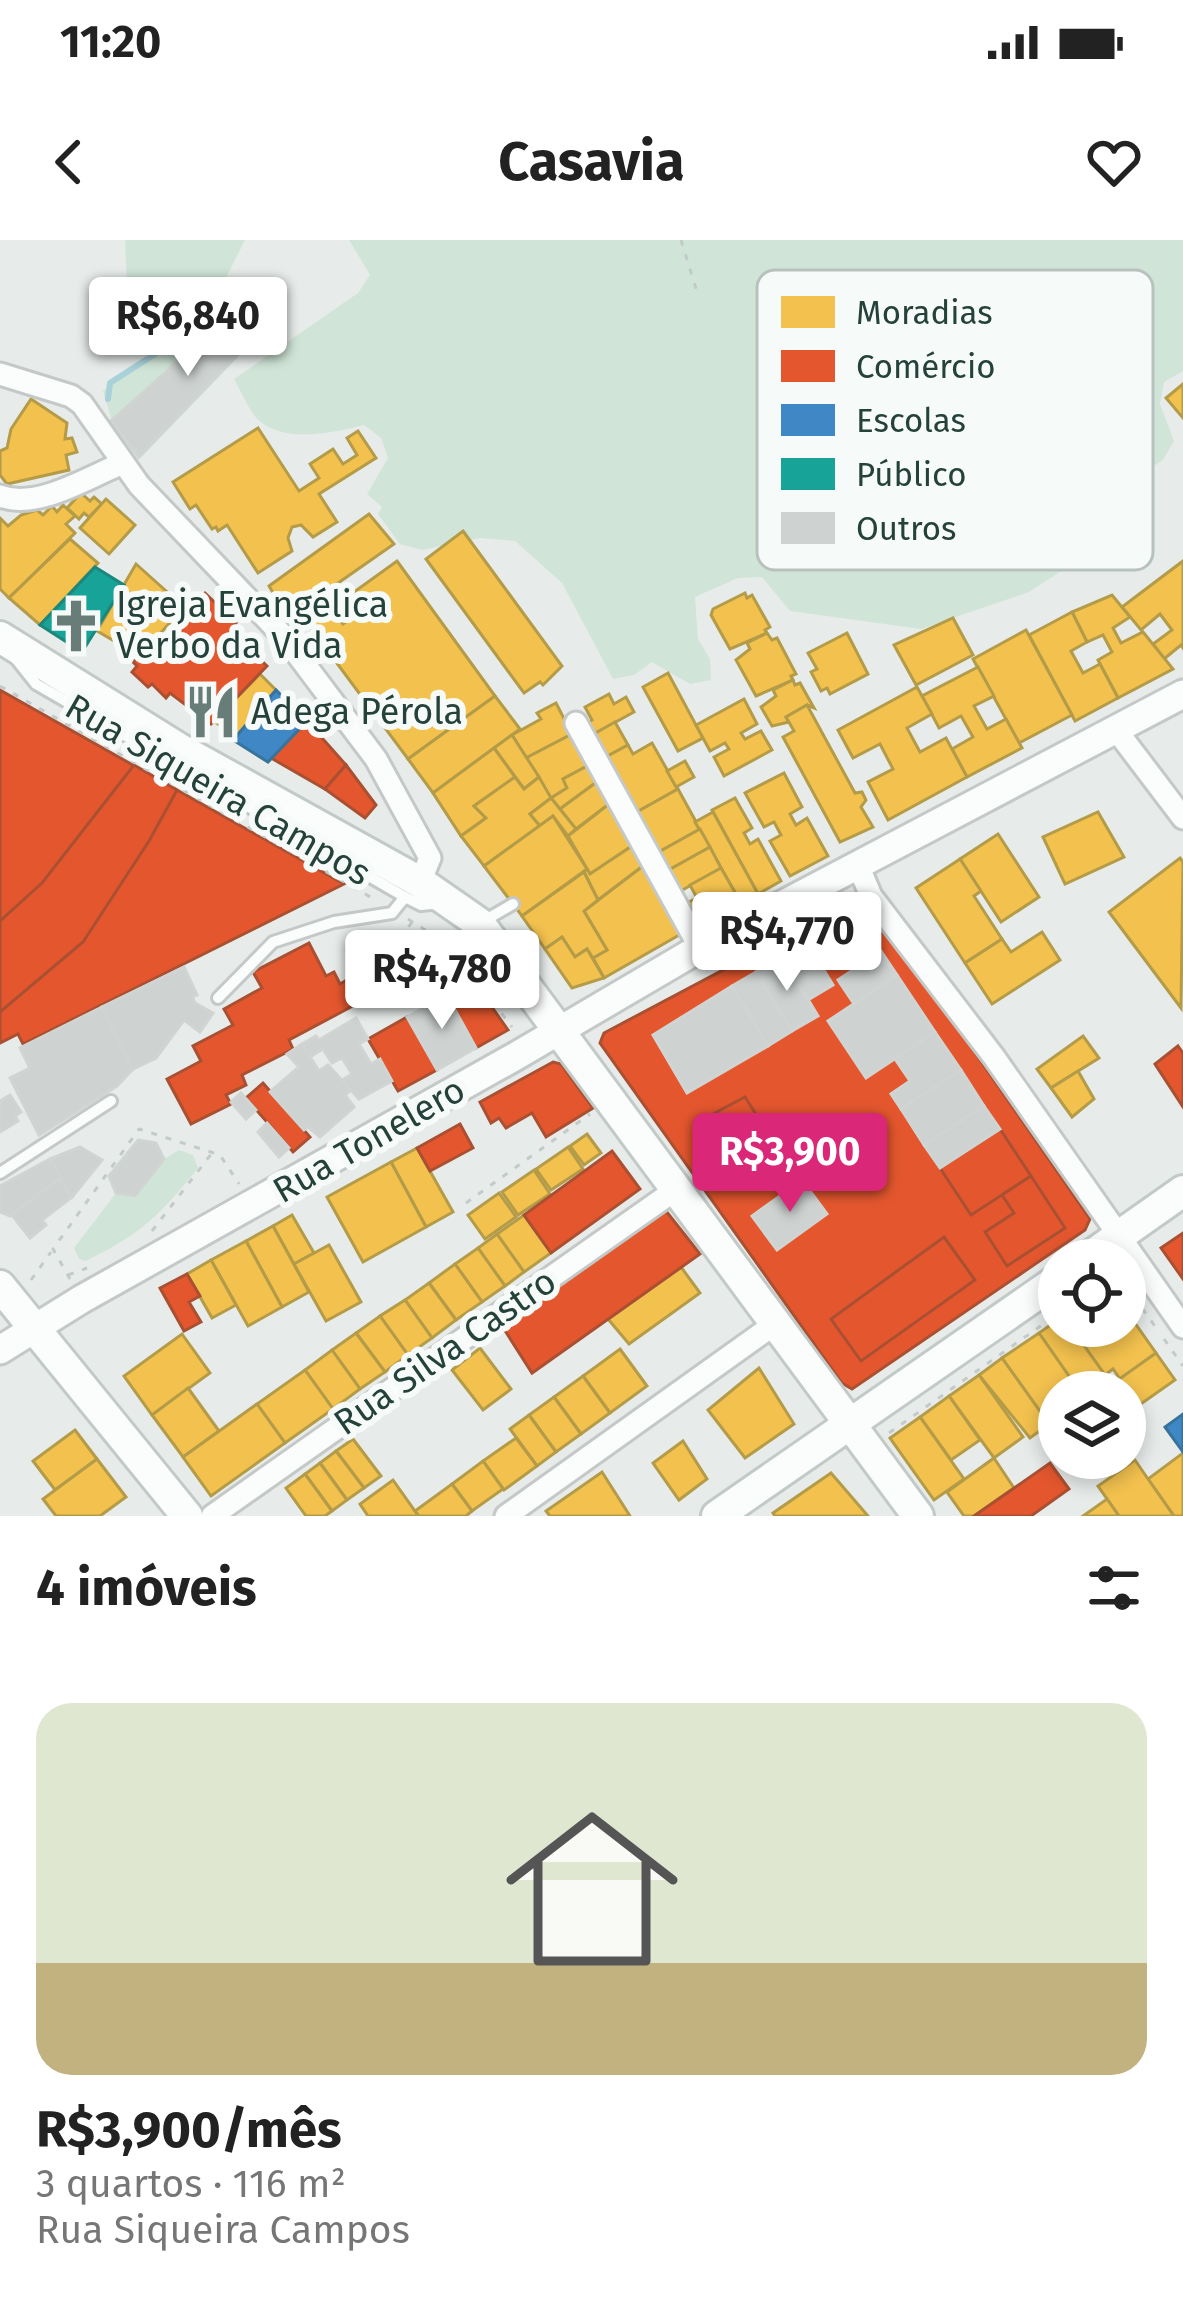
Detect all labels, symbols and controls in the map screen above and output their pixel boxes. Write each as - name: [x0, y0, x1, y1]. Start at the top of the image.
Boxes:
- text: 11:20: [60, 15, 161, 69]
- icon: back: [36, 129, 102, 195]
- icon: heart: [1081, 129, 1147, 195]
- text: Casavia: [498, 130, 685, 194]
- legend: [757, 270, 1153, 570]
- pin: R$6,840: [77, 277, 299, 379]
- text: R$6,840: [116, 293, 260, 339]
- text: Moradias: [856, 293, 993, 333]
- text: Comércio: [856, 347, 995, 387]
- text: Escolas: [856, 401, 966, 441]
- text: Público: [856, 455, 966, 495]
- text: Outros: [856, 509, 956, 549]
- place label: Igreja Evangélica Verbo da Vida: [116, 583, 388, 668]
- church icon: Igreja Evangélica Verbo da Vida: [47, 597, 105, 655]
- restaurant icon: Adega Pérola: [182, 683, 240, 741]
- street label: Rua Siqueira Campos: [58, 685, 378, 895]
- place label: Adega Pérola: [251, 690, 463, 734]
- pin: R$4,770: [676, 892, 898, 994]
- text: R$4,770: [719, 908, 855, 954]
- pin: R$4,780: [331, 930, 553, 1032]
- text: R$4,780: [372, 946, 512, 992]
- street label: Rua Tonelero: [265, 1067, 473, 1213]
- pin: R$3,900: [679, 1113, 901, 1215]
- text: R$3,900: [719, 1129, 861, 1175]
- map controls: [1038, 1239, 1146, 1479]
- button: locate: [1038, 1239, 1146, 1347]
- street label: Rua Silva Castro: [326, 1259, 564, 1445]
- button: layers: [1038, 1371, 1146, 1479]
- icon: filters: [1081, 1555, 1147, 1621]
- text: 4 imóveis: [36, 1557, 257, 1619]
- icon: home: [484, 1781, 700, 1997]
- text: R$3,900/mês: [36, 2099, 342, 2161]
- text: 3 quartos · 116 m²: [36, 2161, 346, 2207]
- text: Rua Siqueira Campos: [36, 2207, 410, 2253]

